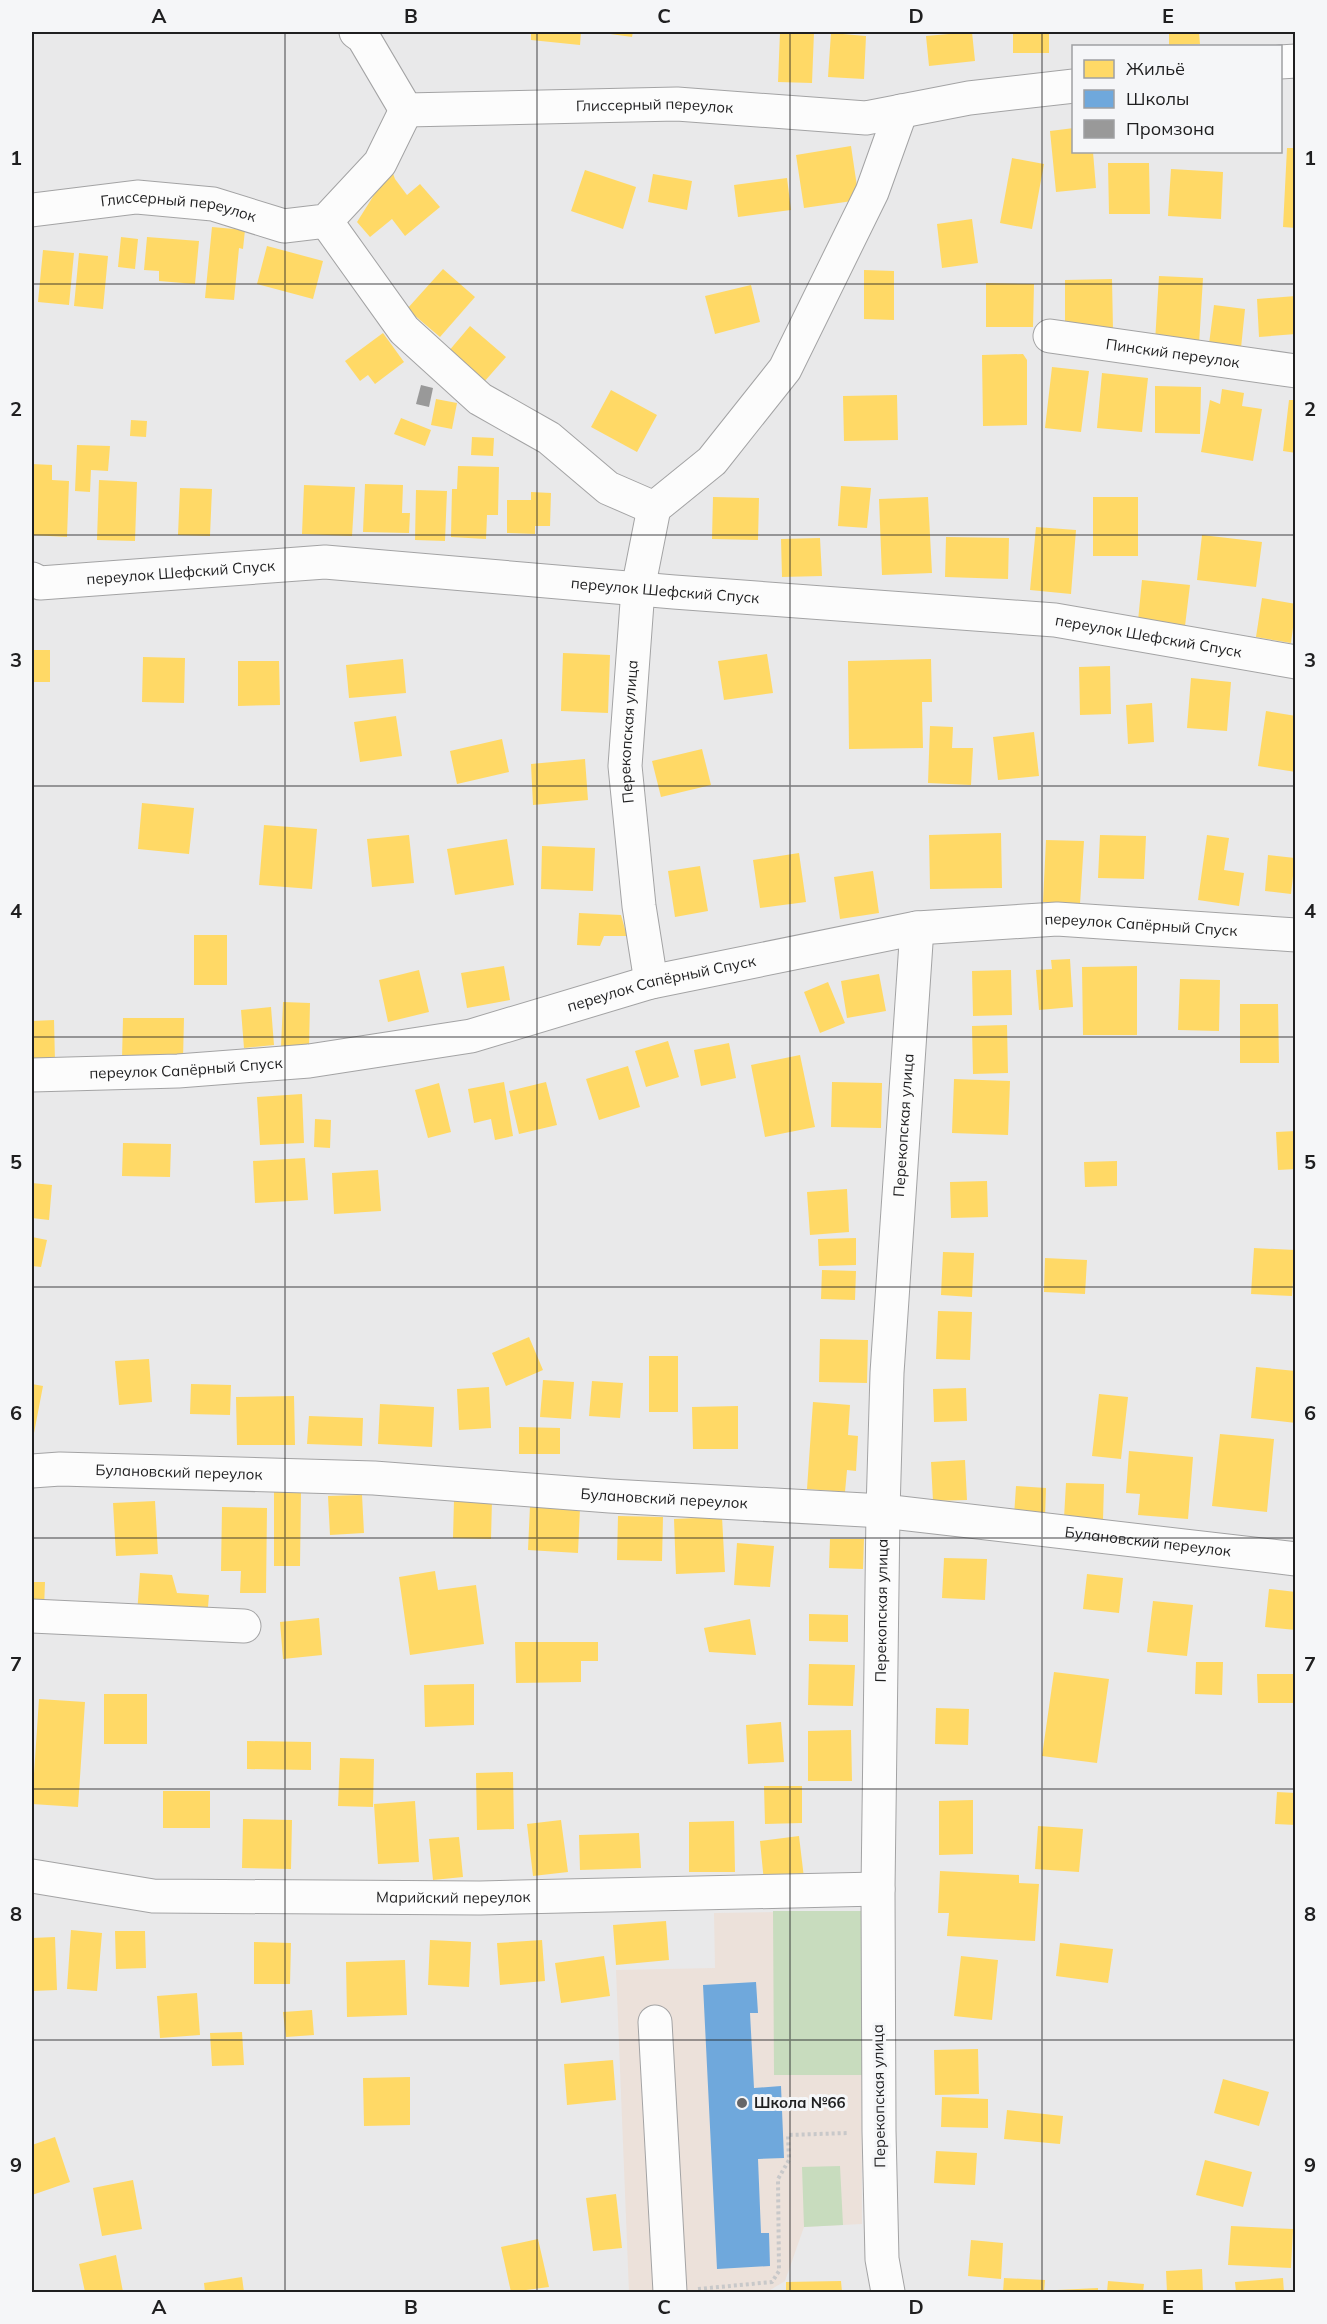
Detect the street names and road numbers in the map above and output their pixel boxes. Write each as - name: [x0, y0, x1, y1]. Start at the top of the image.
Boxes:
- street label: Глиссерный переулок: [576, 94, 735, 117]
- street label: Глиссерный переулок: [99, 187, 259, 226]
- street label: Пинский переулок: [1105, 334, 1242, 372]
- street label: переулок Шефский Спуск: [86, 556, 276, 589]
- street label: переулок Шефский Спуск: [570, 573, 761, 607]
- street label: переулок Шефский Спуск: [1054, 610, 1244, 662]
- street label: Перекопская улица: [615, 659, 642, 804]
- street label: переулок Сапёрный Спуск: [1044, 909, 1239, 940]
- street label: переулок Сапёрный Спуск: [565, 951, 758, 1016]
- street label: переулок Сапёрный Спуск: [89, 1053, 284, 1082]
- street label: Перекопская улица: [889, 1053, 918, 1198]
- street label: Булановский переулок: [95, 1460, 264, 1484]
- street label: Булановский переулок: [580, 1484, 749, 1513]
- street label: Булановский переулок: [1064, 1522, 1233, 1560]
- street label: Перекопская улица: [871, 1539, 892, 1683]
- street label: Марийский переулок: [376, 1887, 532, 1907]
- street label: Перекопская улица: [868, 2024, 889, 2168]

